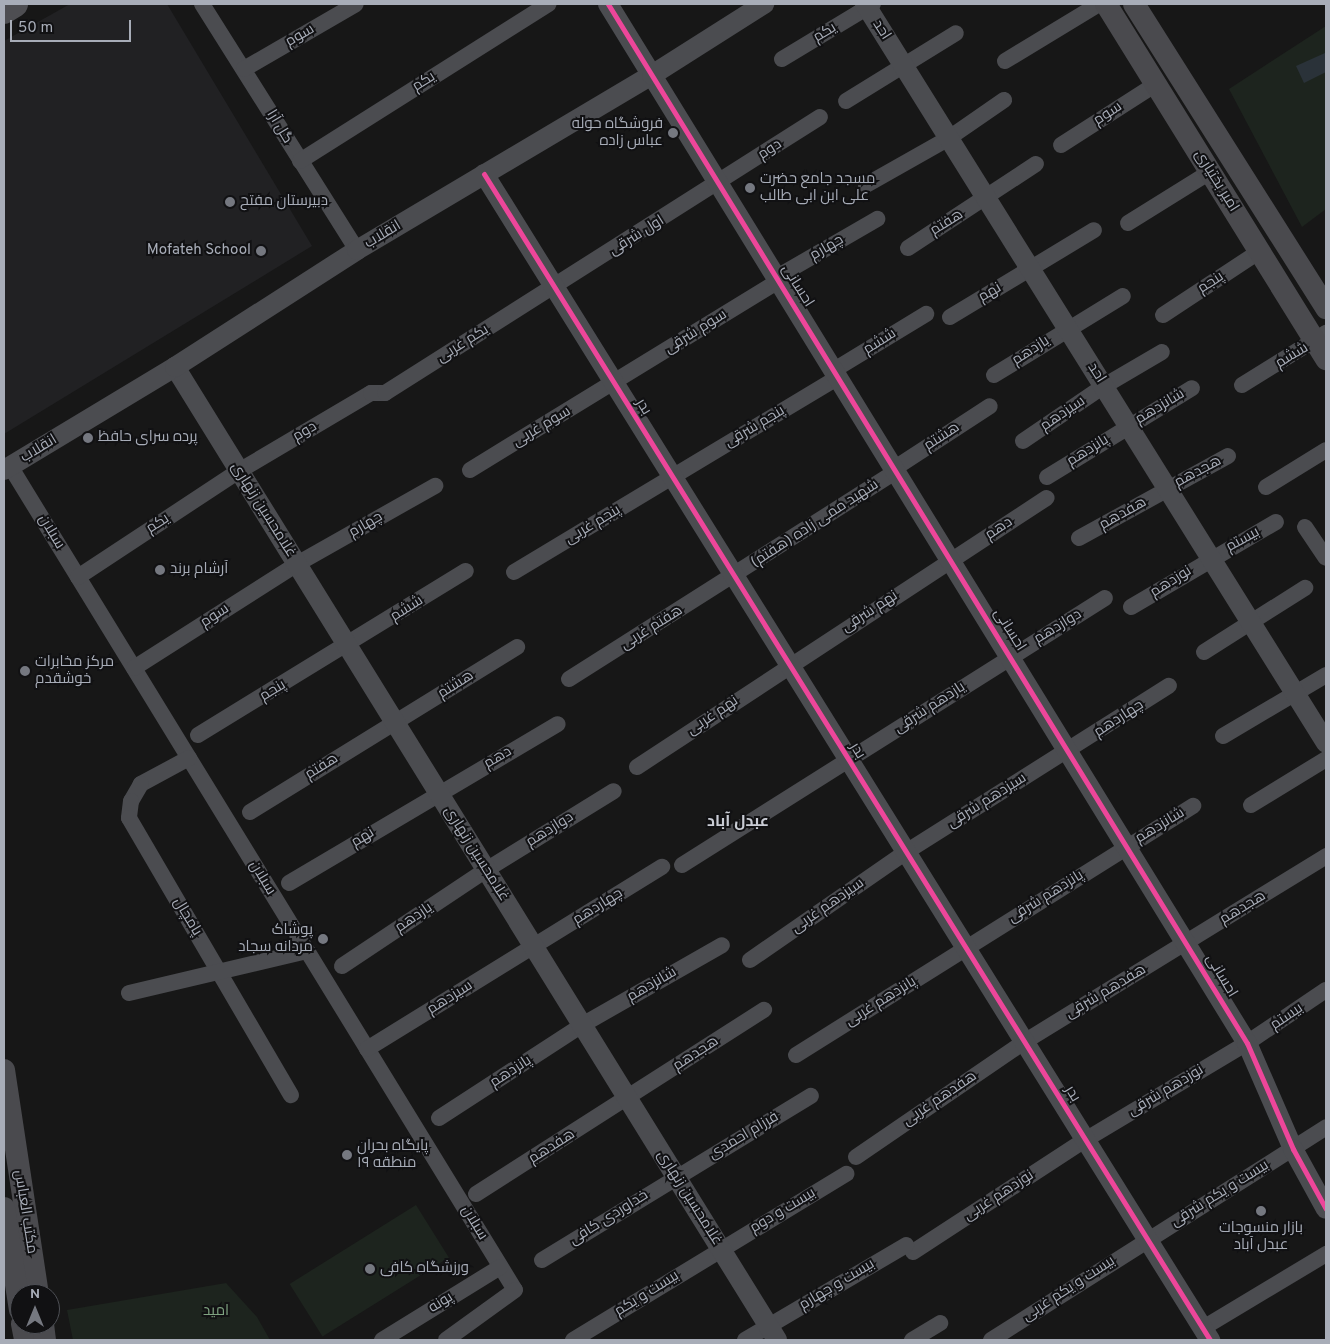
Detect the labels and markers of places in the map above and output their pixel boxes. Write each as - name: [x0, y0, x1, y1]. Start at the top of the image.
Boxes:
- place label: فروشگاه حوله عباس زاده: [572, 115, 663, 150]
- marker: فروشگاه حوله عباس زاده: [667, 127, 679, 139]
- place label: مسجد جامع حضرت علی ابن ابی طالب: [760, 170, 875, 205]
- marker: مسجد جامع حضرت علی ابن ابی طالب: [744, 182, 756, 194]
- place label: دبیرستان مفتح: [240, 193, 328, 211]
- marker: دبیرستان مفتح: [224, 196, 236, 208]
- place label: Mofateh School: [147, 242, 251, 260]
- marker: Mofateh School: [255, 245, 267, 257]
- place label: پرده سرای حافظ: [98, 429, 197, 447]
- marker: پرده سرای حافظ: [82, 432, 94, 444]
- place label: آرشام برند: [170, 561, 228, 579]
- marker: آرشام برند: [154, 564, 166, 576]
- place label: مرکز مخابرات خوشقدم: [35, 653, 114, 688]
- marker: مرکز مخابرات خوشقدم: [19, 665, 31, 677]
- place label: پوشاک مردانه سجاد: [238, 921, 313, 956]
- marker: پوشاک مردانه سجاد: [317, 933, 329, 945]
- place label: پایگاه بحران منطقه ۱۹: [357, 1137, 428, 1172]
- marker: پایگاه بحران منطقه ۱۹: [341, 1149, 353, 1161]
- marker: بازار منسوجات عبدل آباد: [1255, 1205, 1267, 1217]
- place label: بازار منسوجات عبدل آباد: [1219, 1219, 1303, 1254]
- place label: ورزشگاه کافی: [380, 1260, 469, 1278]
- marker: ورزشگاه کافی: [364, 1263, 376, 1275]

